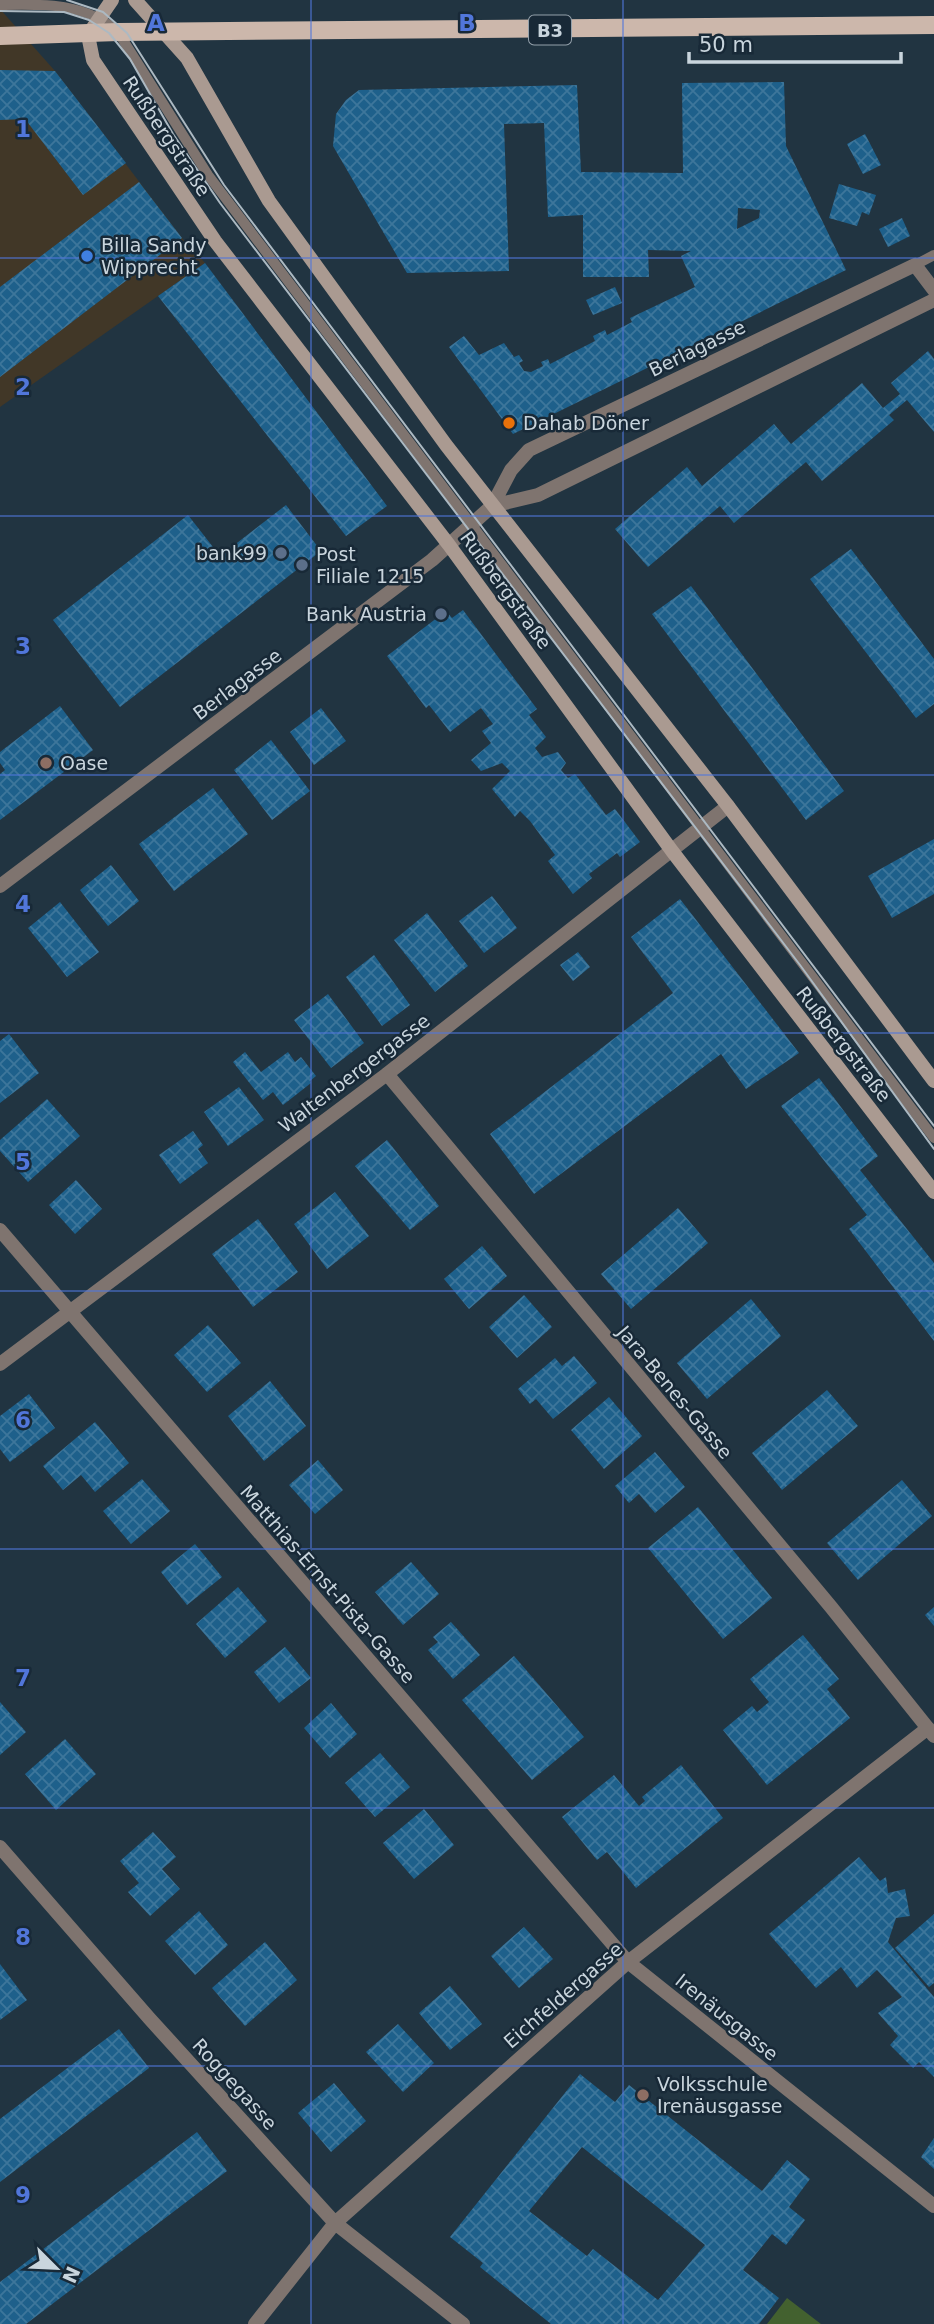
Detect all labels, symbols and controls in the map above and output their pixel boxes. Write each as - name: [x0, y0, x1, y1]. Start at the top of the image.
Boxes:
- text: A: [147, 10, 165, 36]
- text: B: [458, 10, 476, 36]
- road number: B3: [529, 15, 571, 44]
- scale bar: [689, 21, 901, 65]
- text: 50 m: [699, 33, 753, 57]
- street label: Rußbergstraße: [119, 72, 215, 200]
- text: 1: [15, 116, 31, 142]
- place label: Billa Sandy Wipprecht: [101, 234, 207, 278]
- marker: Billa Sandy Wipprecht: [79, 248, 95, 264]
- street label: Berlagasse: [645, 315, 749, 381]
- text: 2: [15, 374, 31, 400]
- place label: Dahab Döner: [523, 412, 649, 434]
- marker: Dahab Döner: [501, 415, 517, 431]
- street label: Rußbergstraße: [456, 527, 556, 653]
- place label: bank99: [196, 542, 267, 564]
- place label: Post Filiale 1215: [316, 543, 424, 587]
- marker: bank99: [273, 545, 289, 561]
- marker: Post Filiale 1215: [294, 557, 310, 573]
- place label: Bank Austria: [306, 603, 427, 625]
- marker: Bank Austria: [433, 606, 449, 622]
- text: 3: [15, 633, 31, 659]
- street label: Berlagasse: [189, 644, 285, 724]
- place label: Oase: [60, 752, 108, 774]
- marker: Oase: [38, 755, 54, 771]
- text: 4: [15, 891, 31, 917]
- street label: Rußbergstraße: [792, 982, 896, 1106]
- street label: Waltenbergergasse: [274, 1009, 434, 1137]
- text: 5: [15, 1149, 31, 1175]
- street label: Jara-Benes-Gasse: [612, 1320, 737, 1463]
- text: 6: [15, 1407, 31, 1433]
- street label: Matthias-Ernst-Pista-Gasse: [236, 1481, 420, 1687]
- text: 7: [15, 1665, 31, 1691]
- text: 8: [15, 1924, 31, 1950]
- street label: Eichfeldergasse: [499, 1938, 627, 2052]
- street label: Irenäusgasse: [671, 1969, 783, 2065]
- street label: Roggegasse: [188, 2034, 282, 2134]
- place label: Volksschule Irenäusgasse: [657, 2073, 783, 2117]
- marker: Volksschule Irenäusgasse: [635, 2087, 651, 2103]
- text: 9: [15, 2182, 31, 2208]
- north arrow: [21, 2233, 91, 2303]
- text: N: [58, 2263, 85, 2287]

